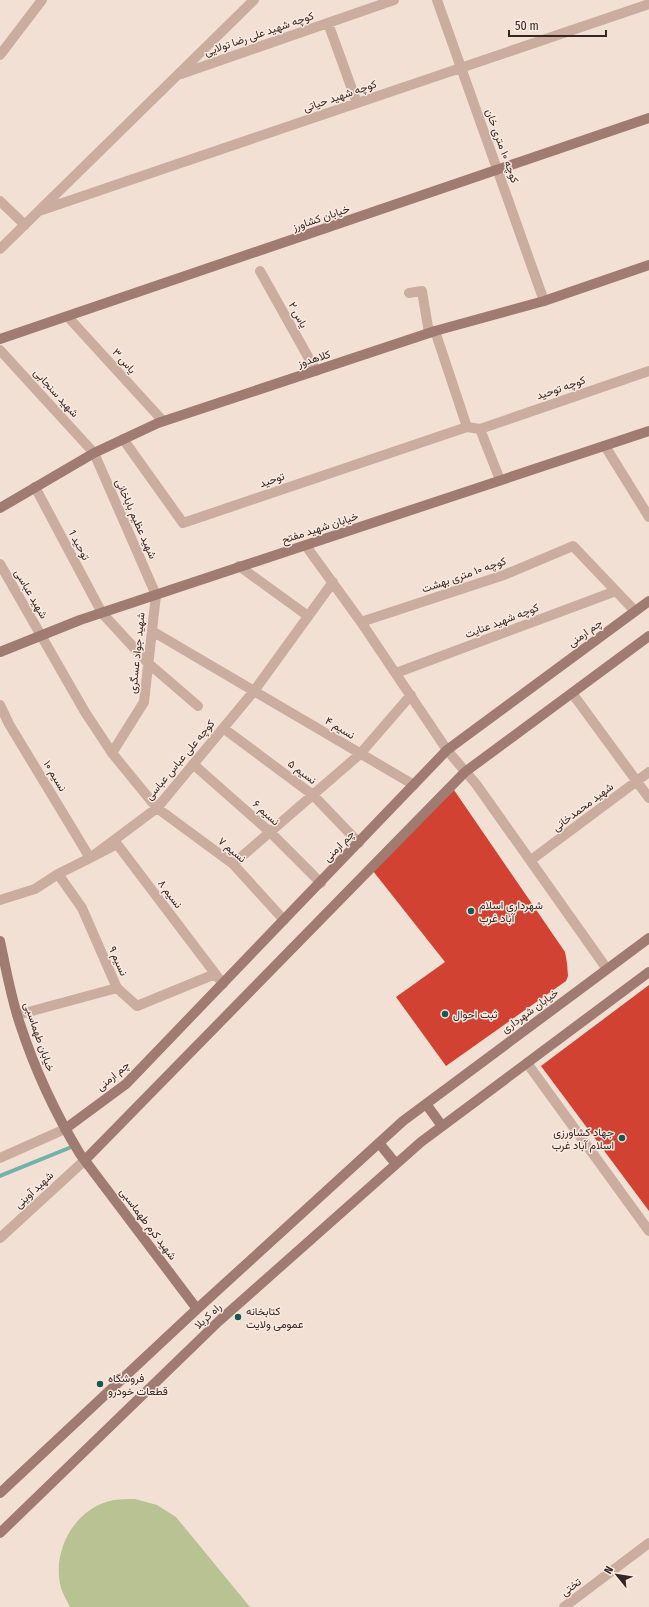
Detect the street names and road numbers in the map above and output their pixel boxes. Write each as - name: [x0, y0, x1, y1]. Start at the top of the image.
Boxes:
- street label: کوچه شهید علی رضا تولایی: [202, 9, 316, 60]
- street label: کوچه شهید حیاتی: [302, 77, 379, 116]
- street label: کوچه ۱۰ متری خان: [482, 107, 521, 185]
- street label: خیابان کشاورز: [290, 202, 351, 234]
- street label: یاس ۲: [286, 300, 310, 330]
- street label: یاس ۳: [109, 346, 139, 376]
- street label: کلاهدوز: [295, 348, 332, 371]
- street label: شهید سنجابی: [31, 366, 81, 420]
- street label: کوچه توحید: [535, 374, 588, 403]
- street label: توحید: [258, 470, 287, 490]
- street label: شهید عظیم باباخانی: [112, 477, 160, 562]
- street label: خیابان شهید مفتح: [280, 509, 360, 547]
- street label: توحید 1: [66, 528, 93, 563]
- street label: کوچه ۱۰ متری بهشت: [420, 554, 508, 596]
- street label: شهید عباسی: [12, 567, 50, 621]
- street label: کوچه شهید عنایت: [463, 601, 541, 642]
- street label: شهید جواد عسگری: [126, 611, 148, 694]
- street label: چم ارمنی: [565, 616, 605, 651]
- street label: نسیم ۴: [322, 714, 357, 743]
- street label: کوچه علی عباس عباسی: [143, 717, 218, 803]
- street label: نسیم ۵: [285, 757, 319, 788]
- street label: نسیم ۱۰: [40, 758, 69, 794]
- street label: شهید محمدخانی: [550, 780, 616, 834]
- street label: نسیم ۶: [249, 798, 282, 829]
- street label: چم ارمنی: [321, 827, 358, 865]
- street label: نسیم ۷: [215, 835, 249, 866]
- street label: نسیم ۸: [154, 877, 185, 911]
- street label: نسیم ۹: [105, 944, 130, 978]
- street label: خیابان شهرداری: [499, 986, 561, 1036]
- street label: خیابان طهماسبی: [21, 1000, 57, 1074]
- street label: چم ارمنی: [94, 1058, 133, 1094]
- street label: شهید آوینی: [12, 1169, 56, 1211]
- street label: شهید کرم طهماسبی: [116, 1186, 179, 1263]
- street label: راه کربلا: [192, 1300, 224, 1332]
- street label: تختی: [558, 1575, 584, 1599]

